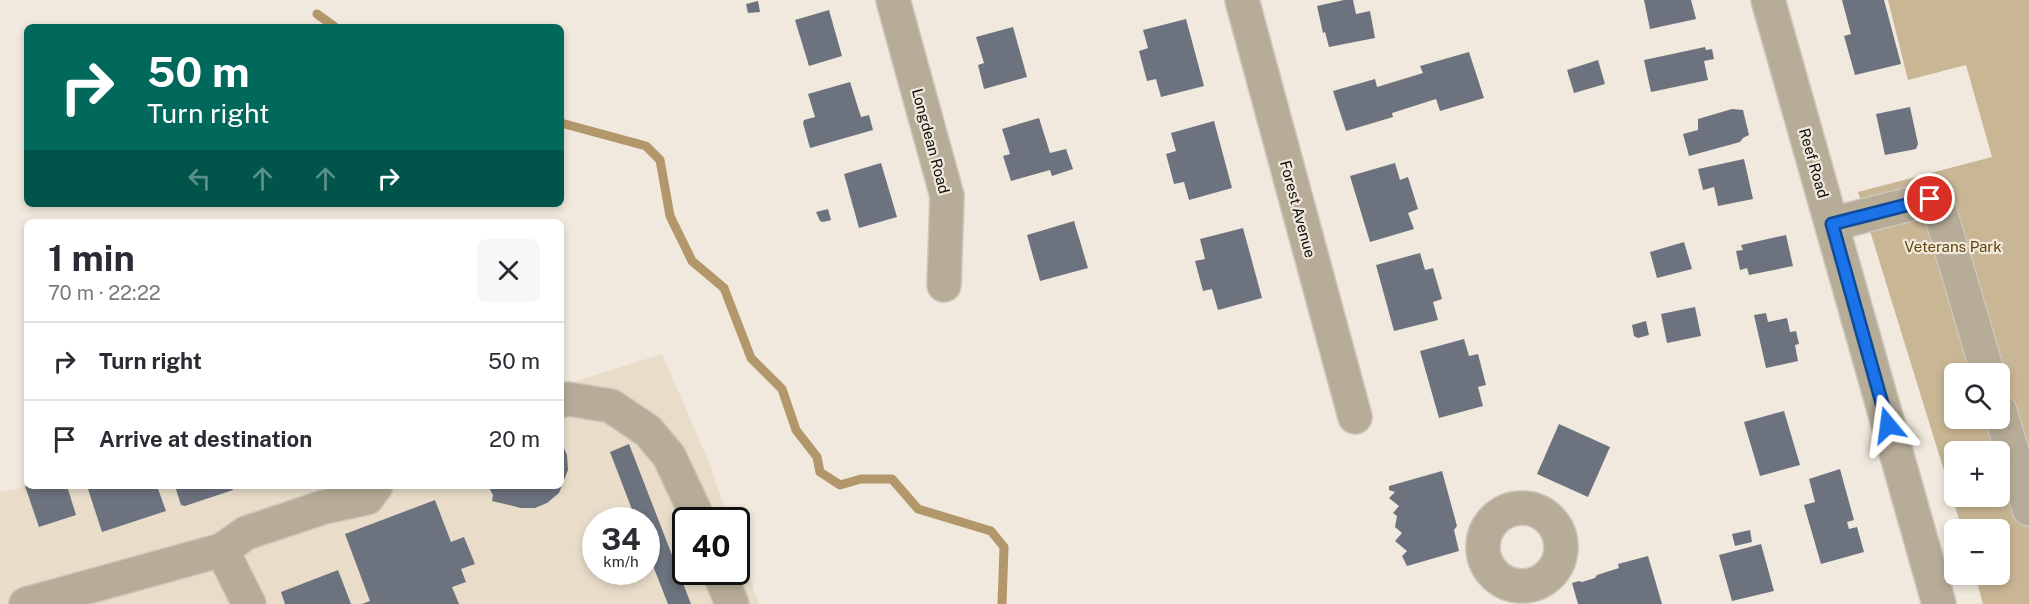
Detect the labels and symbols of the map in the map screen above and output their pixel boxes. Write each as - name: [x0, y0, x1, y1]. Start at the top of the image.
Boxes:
- street label: Longdean Road: [909, 87, 953, 195]
- street label: Reef Road: [1796, 126, 1832, 200]
- street label: Forest Avenue: [1277, 159, 1319, 259]
- pin: [1904, 173, 1955, 224]
- park label: Veterans Park: [1904, 238, 2002, 255]
- position arrow: [1856, 393, 1920, 457]
- speed limit sign: 40: [672, 507, 750, 585]

